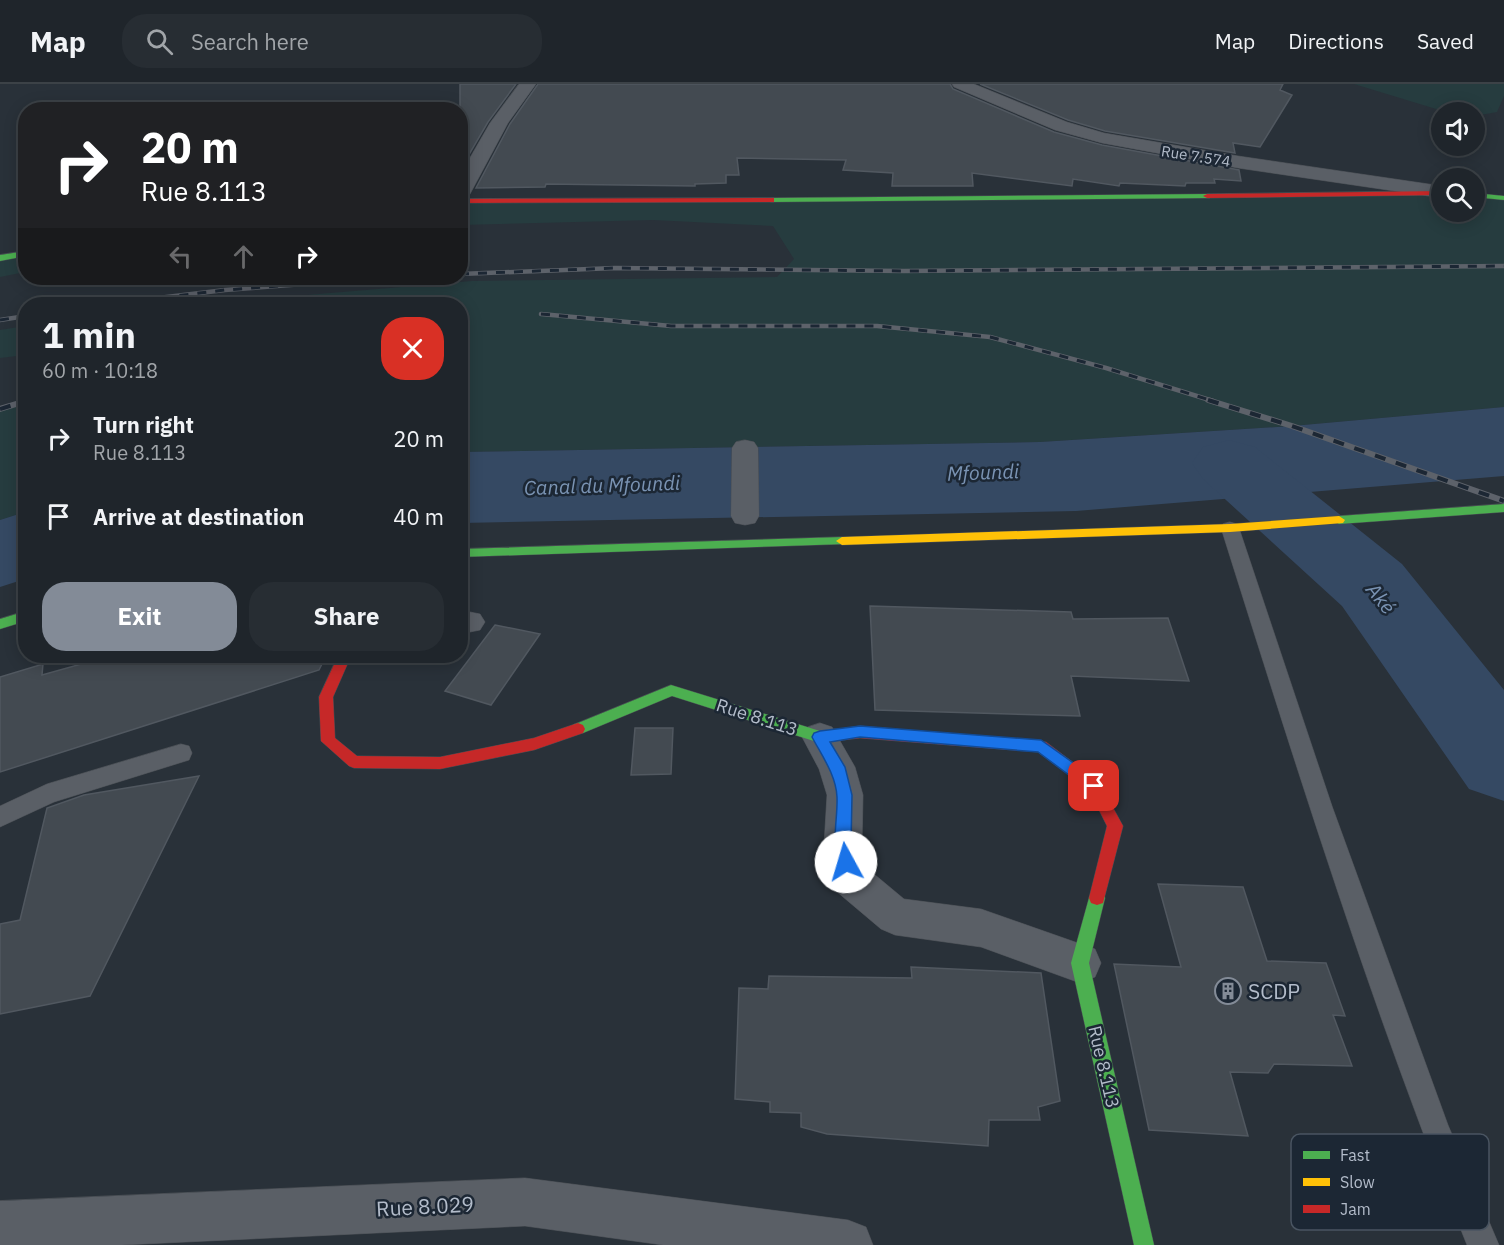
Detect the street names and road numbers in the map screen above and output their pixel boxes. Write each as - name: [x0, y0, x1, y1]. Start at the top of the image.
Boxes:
- street label: Rue 7.574: [1160, 141, 1232, 171]
- street label: Rue 8.113: [714, 693, 800, 741]
- street label: Rue 8.113: [1083, 1023, 1125, 1111]
- street label: Rue 8.029: [375, 1189, 475, 1223]

